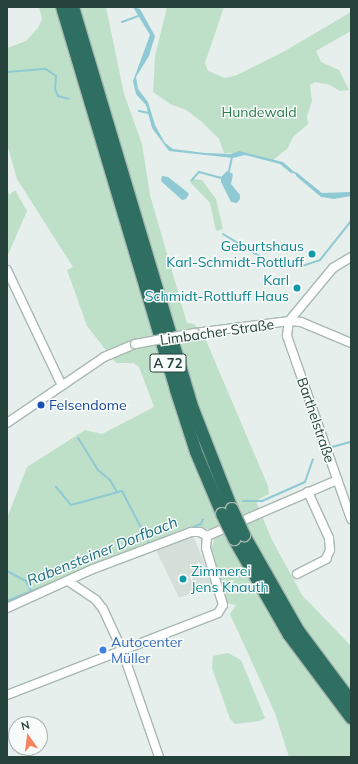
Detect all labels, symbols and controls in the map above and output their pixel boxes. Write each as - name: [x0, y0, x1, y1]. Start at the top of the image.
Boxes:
- park label: Hundewald: [221, 104, 297, 120]
- place label: Geburtshaus Karl-Schmidt-Rottluff: [166, 238, 304, 270]
- marker: Geburtshaus Karl-Schmidt-Rottluff: [307, 249, 317, 259]
- place label: Karl Schmidt-Rottluff Haus: [145, 272, 289, 304]
- marker: Karl Schmidt-Rottluff Haus: [292, 283, 302, 293]
- street label: Limbacher Straße: [159, 316, 275, 348]
- road number: A 72: [149, 352, 187, 374]
- street label: Barthelstraße: [294, 375, 338, 465]
- place label: Felsendome: [49, 397, 127, 413]
- marker: Felsendome: [36, 400, 46, 410]
- water label: Rabensteiner Dorfbach: [24, 513, 180, 589]
- place label: Zimmerei Jens Knauth: [191, 563, 269, 596]
- marker: Zimmerei Jens Knauth: [178, 574, 188, 584]
- place label: Autocenter Müller: [111, 634, 182, 666]
- marker: Autocenter Müller: [98, 645, 108, 655]
- north arrow: [8, 716, 48, 756]
- text: N: [20, 718, 31, 733]

